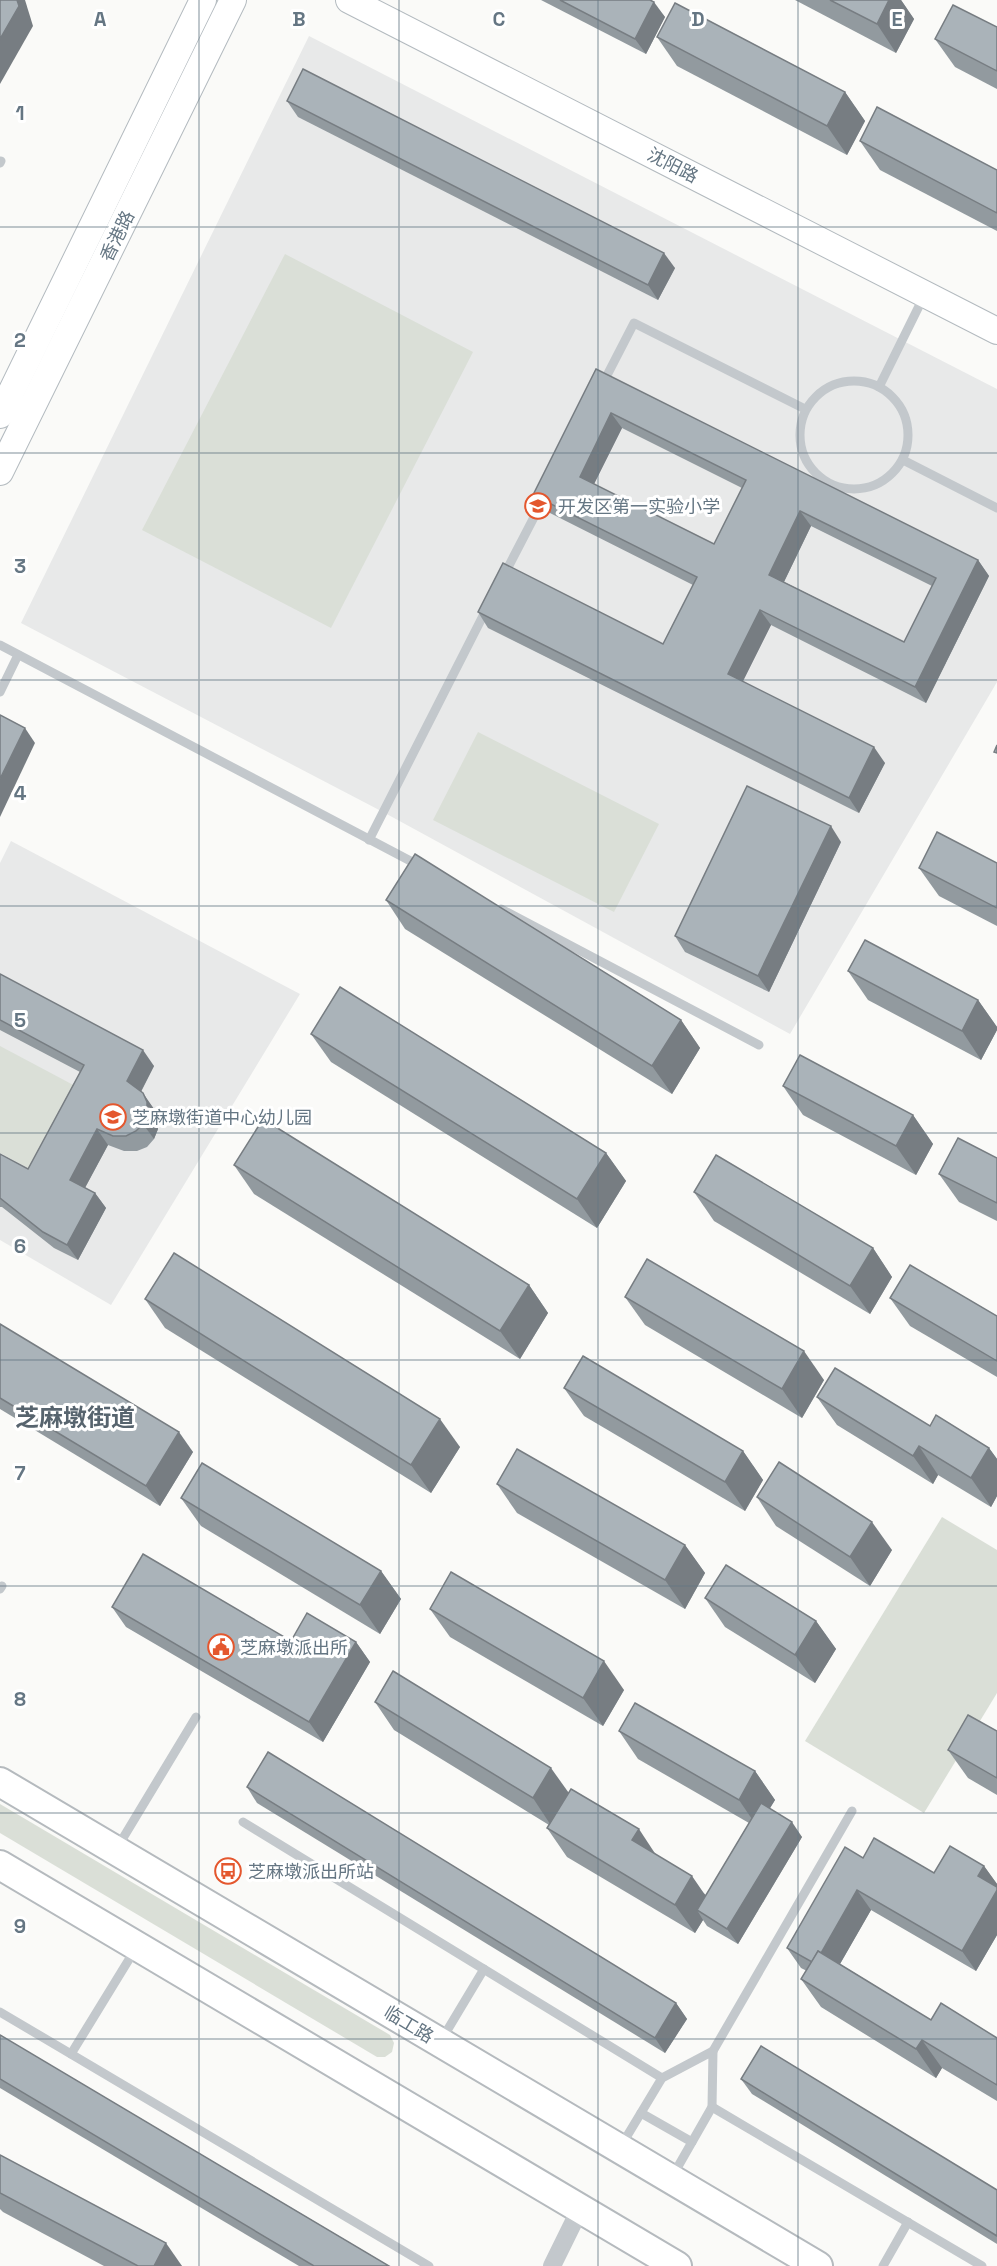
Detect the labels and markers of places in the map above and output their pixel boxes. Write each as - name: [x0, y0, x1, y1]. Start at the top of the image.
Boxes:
- school or university icon: 开发区第一实验小学: [523, 491, 553, 521]
- place label: 开发区第一实验小学: [558, 495, 720, 518]
- school or university icon: 芝麻墩街道中心幼儿园: [98, 1102, 128, 1132]
- place label: 芝麻墩街道中心幼儿园: [132, 1106, 312, 1129]
- public building icon: 芝麻墩派出所: [206, 1632, 236, 1662]
- place label: 芝麻墩派出所: [240, 1636, 348, 1659]
- bus stop icon: 芝麻墩派出所站: [213, 1856, 243, 1886]
- place label: 芝麻墩派出所站: [248, 1860, 374, 1883]

